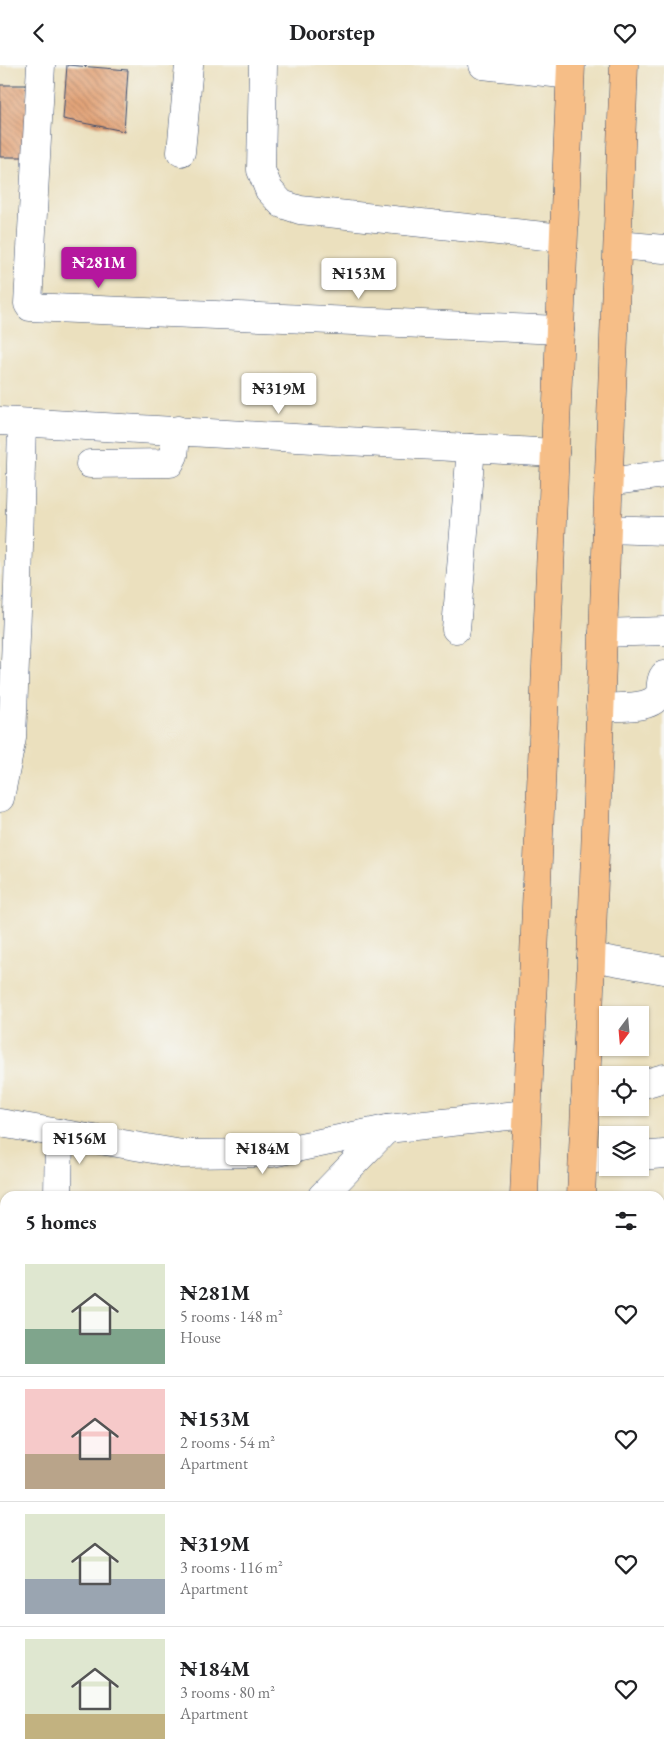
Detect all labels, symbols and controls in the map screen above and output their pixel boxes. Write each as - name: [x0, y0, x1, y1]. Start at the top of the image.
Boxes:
- text: Doorstep: [289, 18, 375, 47]
- icon: back: [25, 19, 53, 47]
- icon: heart: [611, 19, 639, 47]
- pin: ₦281M: [64, 247, 134, 289]
- text: ₦281M: [72, 252, 126, 273]
- pin: ₦153M: [324, 257, 394, 300]
- text: ₦153M: [332, 263, 386, 284]
- pin: ₦319M: [244, 373, 314, 415]
- text: ₦319M: [252, 378, 306, 399]
- north arrow: [599, 1006, 649, 1056]
- map controls: [599, 1006, 649, 1176]
- button: locate: [599, 1066, 649, 1116]
- pin: ₦156M: [45, 1123, 115, 1165]
- button: layers: [599, 1126, 649, 1176]
- text: ₦156M: [53, 1128, 107, 1149]
- pin: ₦184M: [228, 1133, 298, 1175]
- text: ₦184M: [236, 1138, 290, 1159]
- icon: filters: [612, 1207, 640, 1235]
- text: 5 homes: [25, 1208, 97, 1235]
- text: ₦281M: [180, 1279, 250, 1306]
- icon: home: [65, 1284, 125, 1344]
- icon: heart: [612, 1300, 640, 1328]
- text: 5 rooms · 148 m²: [180, 1306, 283, 1327]
- text: House: [180, 1327, 221, 1348]
- text: ₦153M: [180, 1405, 250, 1432]
- icon: home: [65, 1409, 125, 1469]
- icon: heart: [612, 1425, 640, 1453]
- text: 2 rooms · 54 m²: [180, 1432, 275, 1453]
- text: Apartment: [180, 1453, 248, 1474]
- text: ₦319M: [180, 1530, 250, 1557]
- icon: home: [65, 1534, 125, 1594]
- icon: heart: [612, 1550, 640, 1578]
- text: 3 rooms · 116 m²: [180, 1557, 283, 1578]
- text: Apartment: [180, 1578, 248, 1599]
- text: ₦184M: [180, 1655, 250, 1682]
- icon: home: [65, 1659, 125, 1719]
- icon: heart: [612, 1675, 640, 1703]
- text: 3 rooms · 80 m²: [180, 1682, 275, 1703]
- text: Apartment: [180, 1703, 248, 1724]

